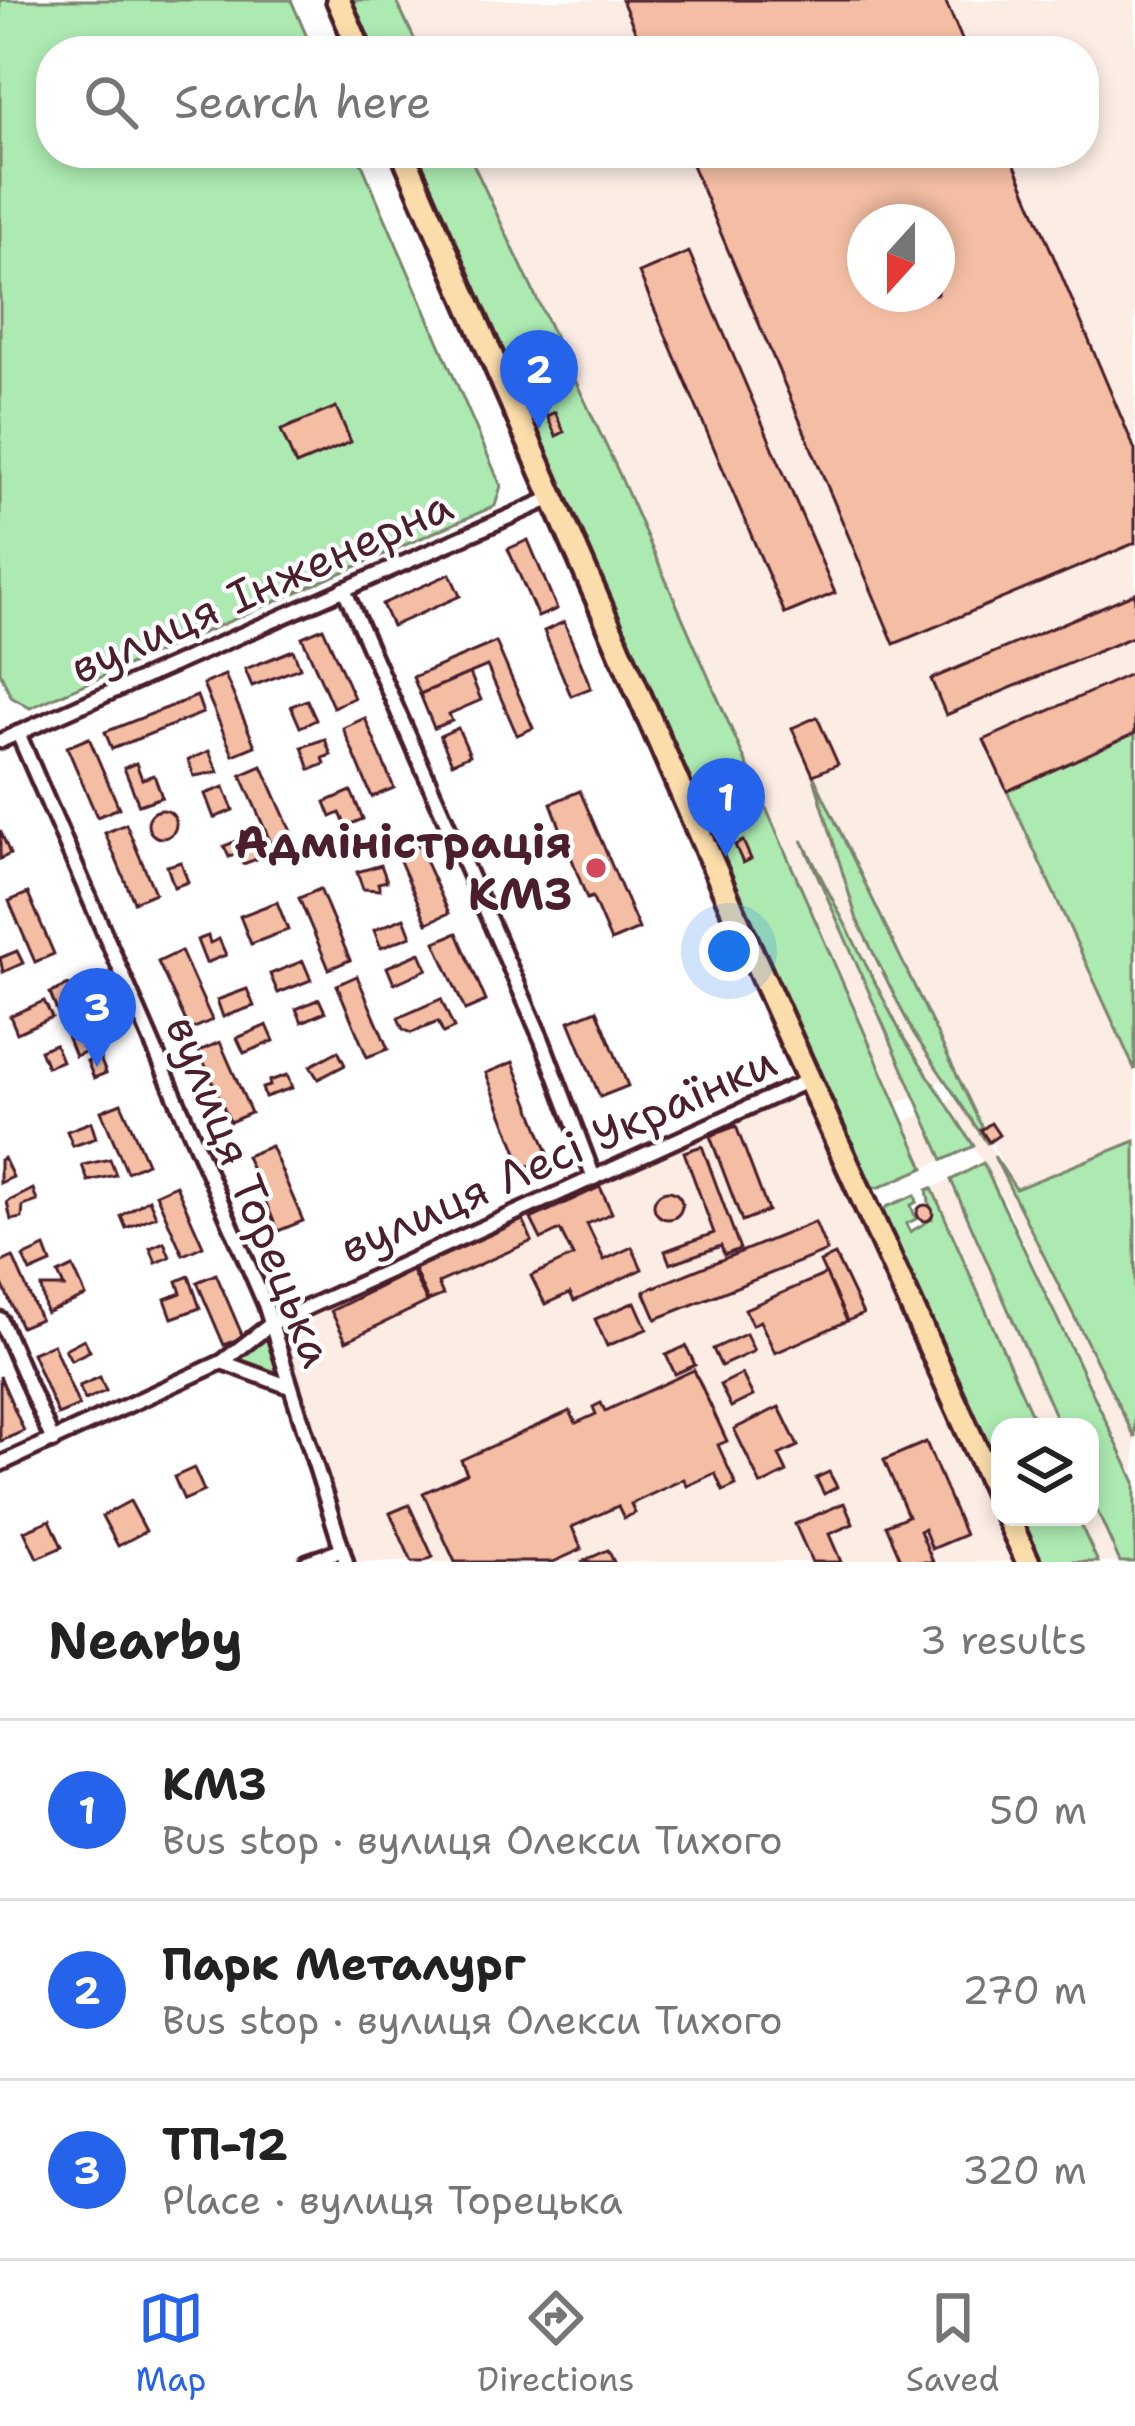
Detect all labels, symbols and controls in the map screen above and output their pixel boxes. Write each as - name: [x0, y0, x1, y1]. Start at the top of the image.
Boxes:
- search box: [36, 36, 1099, 168]
- icon: search: [78, 69, 144, 135]
- text: Search here: [174, 72, 431, 132]
- north arrow: [847, 204, 955, 312]
- pin: 2: [500, 330, 578, 429]
- street label: вулиця Інженерна: [60, 475, 462, 697]
- pin: 1: [687, 758, 765, 857]
- place label: Адміністрація КМЗ: [234, 812, 572, 924]
- marker: Адміністрація КМЗ: [583, 855, 609, 881]
- your location: [699, 921, 759, 981]
- pin: 3: [58, 968, 136, 1067]
- street label: вулиця Торецька: [152, 1007, 348, 1375]
- street label: вулиця Лесі Українки: [330, 1031, 786, 1277]
- map controls: [991, 1418, 1099, 1526]
- button: layers: [991, 1418, 1099, 1526]
- text: Nearby: [48, 1606, 243, 1674]
- text: 3 results: [920, 1614, 1087, 1666]
- text: КМЗ: [162, 1754, 266, 1814]
- text: 1: [78, 1784, 96, 1836]
- text: 50 m: [989, 1784, 1087, 1836]
- text: Bus stop · вулиця Олекси Тихого: [162, 1814, 783, 1866]
- text: Парк Металург: [162, 1934, 526, 1994]
- text: 2: [73, 1964, 101, 2016]
- text: 270 m: [962, 1964, 1087, 2016]
- text: Bus stop · вулиця Олекси Тихого: [162, 1994, 783, 2046]
- text: ТП-12: [162, 2114, 288, 2174]
- text: 3: [73, 2144, 101, 2196]
- text: 320 m: [962, 2144, 1087, 2196]
- text: Place · вулиця Торецька: [162, 2174, 623, 2226]
- tab: Map: [136, 2285, 206, 2402]
- tab: Directions: [477, 2285, 635, 2402]
- tab: Saved: [906, 2285, 999, 2402]

